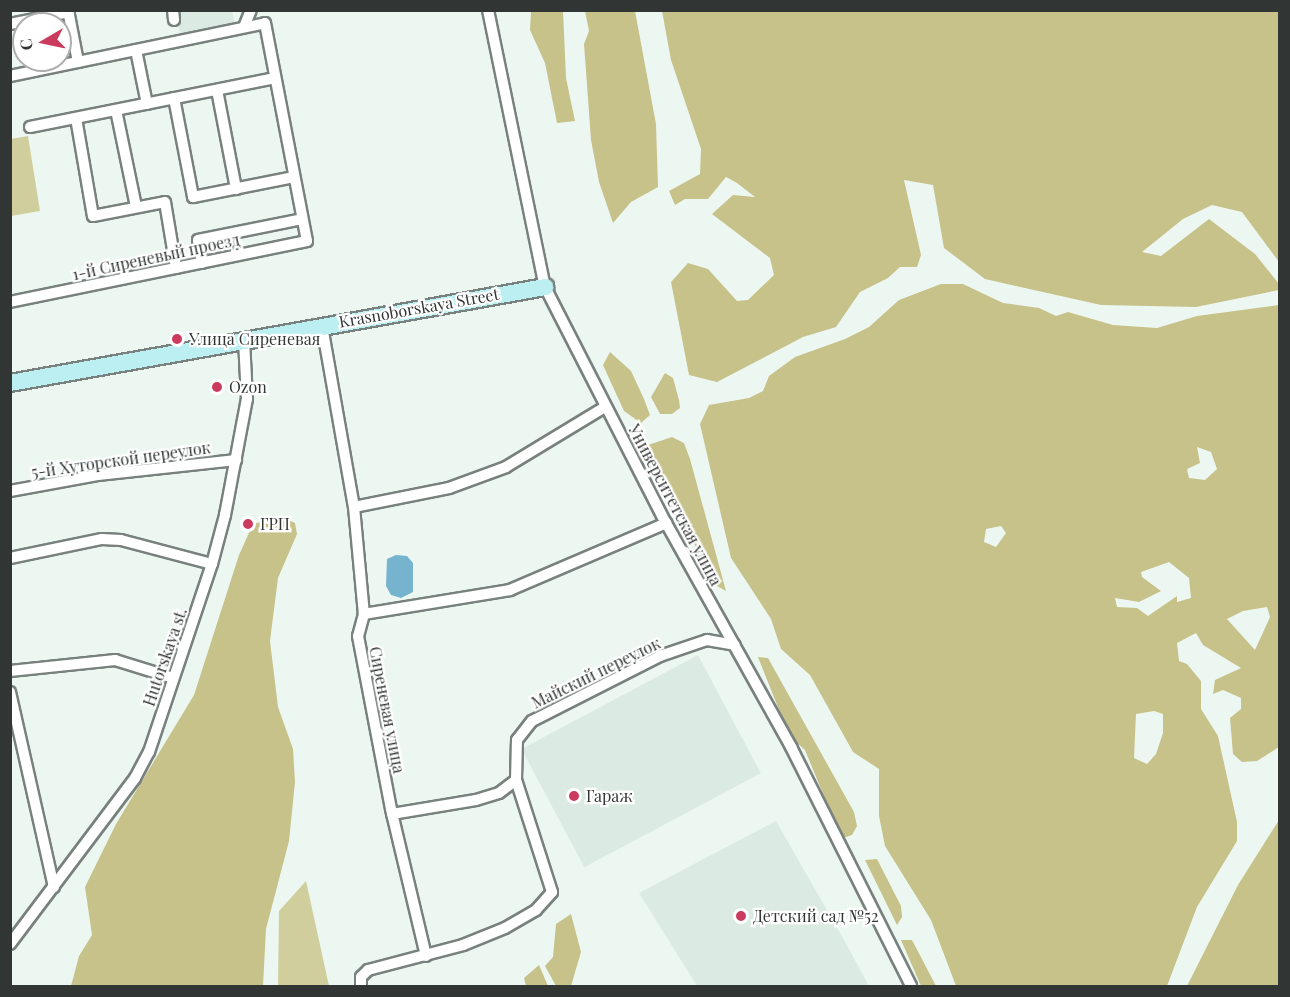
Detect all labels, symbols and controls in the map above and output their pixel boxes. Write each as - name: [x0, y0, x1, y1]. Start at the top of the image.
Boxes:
- north arrow: [12, 12, 72, 72]
- text: С: [14, 37, 37, 52]
- street label: 1-й Сиреневый проезд: [71, 230, 241, 284]
- street label: Krasnoborskaya Street: [337, 284, 501, 332]
- place label: Улица Сиреневая: [189, 329, 320, 349]
- marker: Улица Сиреневая: [170, 332, 184, 346]
- place label: Ozon: [229, 377, 267, 397]
- marker: Ozon: [210, 380, 224, 394]
- street label: Университетская улица: [624, 421, 726, 589]
- street label: 5-й Хуторской переулок: [30, 438, 212, 482]
- place label: ГРП: [260, 514, 290, 534]
- marker: ГРП: [241, 517, 255, 531]
- street label: Hutorskaya st.: [139, 605, 191, 709]
- street label: Майский переулок: [528, 633, 664, 713]
- street label: Сиреневая улица: [365, 645, 409, 775]
- place label: Гараж: [586, 786, 633, 806]
- marker: Гараж: [567, 789, 581, 803]
- place label: Детский сад №52: [753, 906, 879, 926]
- marker: Детский сад №52: [734, 909, 748, 923]

